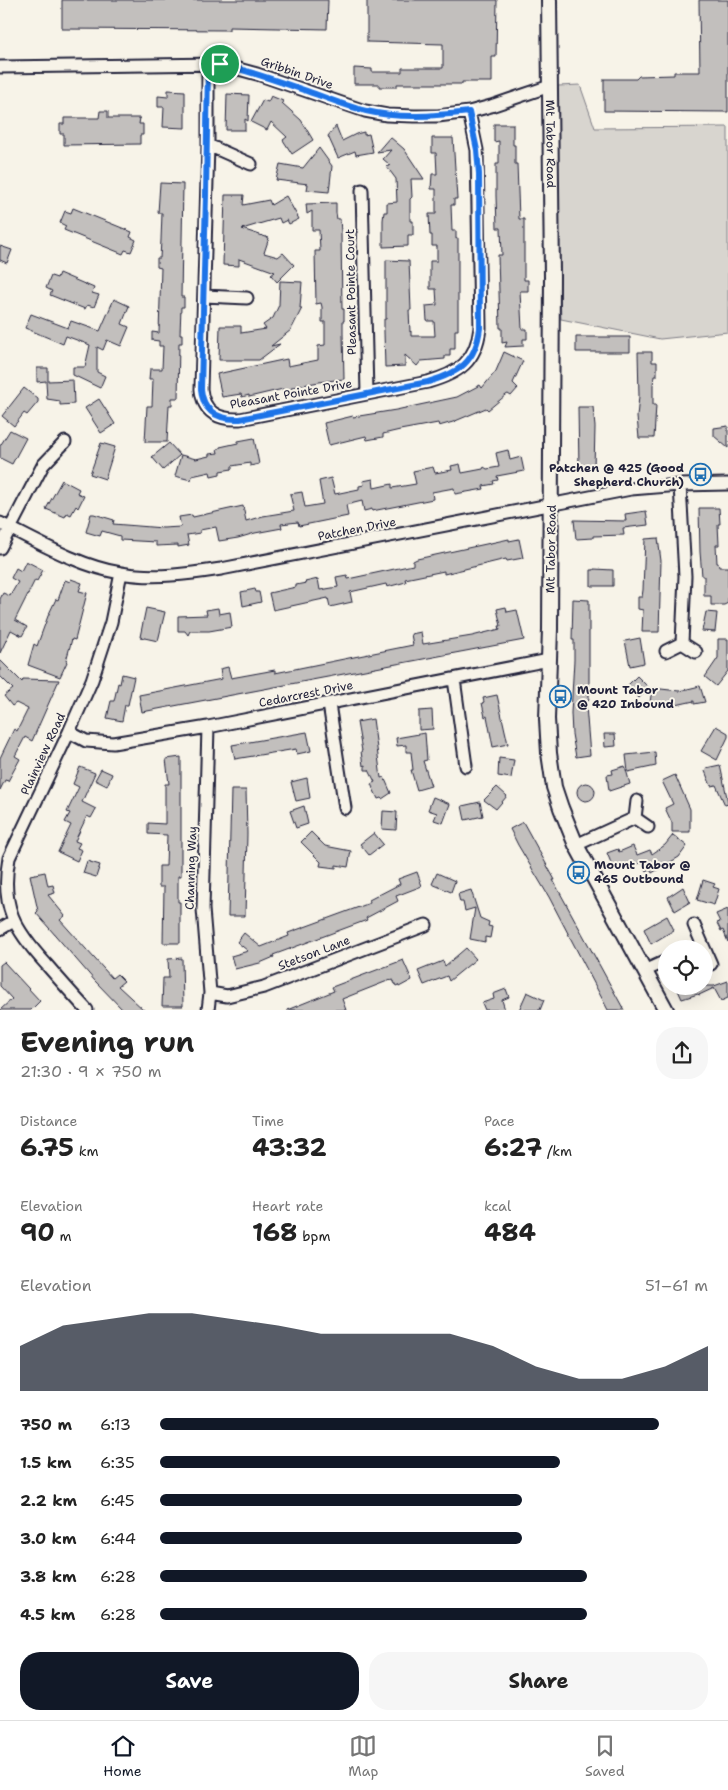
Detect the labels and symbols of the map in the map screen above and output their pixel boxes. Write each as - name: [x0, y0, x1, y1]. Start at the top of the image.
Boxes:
- pin: [199, 43, 241, 85]
- street label: Gribbin Drive: [259, 53, 336, 93]
- street label: Mt Tabor Road: [542, 100, 559, 189]
- street label: Pleasant Pointe Court: [342, 229, 360, 355]
- street label: Pleasant Pointe Drive: [229, 375, 354, 413]
- place label: Patchen @ 425 (Good Shepherd Church): [549, 460, 684, 490]
- bus stop icon: Patchen @ 425 (Good Shepherd Church): [688, 463, 712, 487]
- street label: Mt Tabor Road: [542, 504, 560, 593]
- street label: Patchen Drive: [317, 514, 398, 544]
- street label: Cedarcrest Drive: [258, 677, 355, 711]
- place label: Mount Tabor @ 420 Inbound: [577, 682, 674, 712]
- bus stop icon: Mount Tabor @ 420 Inbound: [549, 685, 573, 709]
- street label: Plainview Road: [17, 710, 69, 798]
- street label: Channing Way: [182, 826, 200, 910]
- place label: Mount Tabor @ 465 Outbound: [594, 857, 690, 887]
- bus stop icon: Mount Tabor @ 465 Outbound: [566, 860, 590, 884]
- street label: Stetson Lane: [276, 932, 352, 974]

